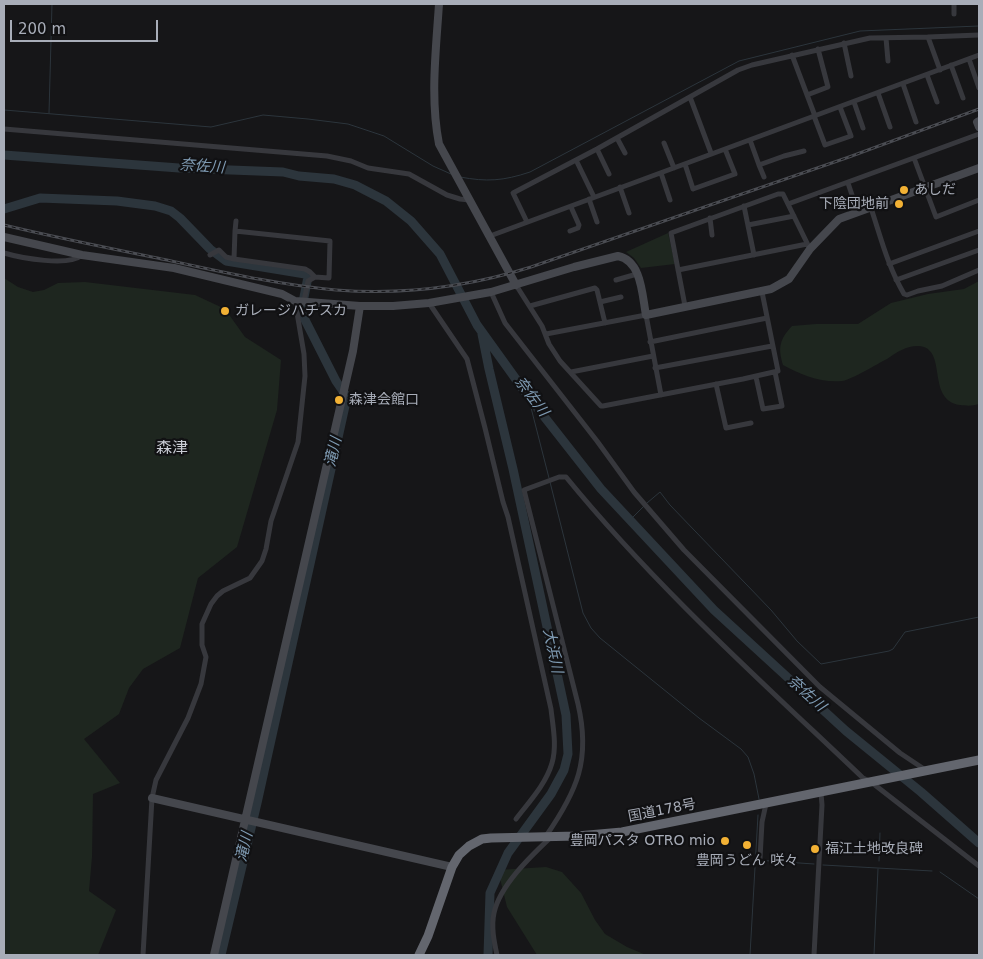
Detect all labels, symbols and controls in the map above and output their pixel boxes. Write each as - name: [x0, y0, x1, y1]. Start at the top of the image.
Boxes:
- scale bar: [12, 10, 160, 42]
- text: 200 m: [18, 20, 66, 38]
- water label: 奈佐川: [179, 156, 225, 178]
- place label: あしだ: [914, 182, 956, 198]
- marker: あしだ: [898, 184, 910, 196]
- place label: 下陰団地前: [819, 196, 889, 212]
- marker: 下陰団地前: [893, 198, 905, 210]
- place label: ガレージハチスカ: [235, 303, 347, 319]
- marker: ガレージハチスカ: [219, 305, 231, 317]
- water label: 奈佐川: [510, 374, 552, 420]
- place label: 森津会館口: [349, 392, 419, 408]
- marker: 森津会館口: [333, 394, 345, 406]
- water label: 滝川: [322, 435, 346, 469]
- district label: 森津: [156, 439, 188, 459]
- water label: 大浜川: [539, 627, 565, 675]
- water label: 奈佐川: [783, 672, 829, 716]
- street label: 国道178号: [627, 796, 697, 826]
- water label: 滝川: [233, 830, 257, 864]
- place label: 豊岡パスタ OTRO mio: [570, 833, 715, 849]
- marker: 豊岡パスタ OTRO mio: [719, 835, 731, 847]
- marker: 豊岡うどん 咲々: [741, 839, 753, 851]
- place label: 福江土地改良碑: [825, 841, 923, 857]
- marker: 福江土地改良碑: [809, 843, 821, 855]
- place label: 豊岡うどん 咲々: [696, 853, 798, 869]

